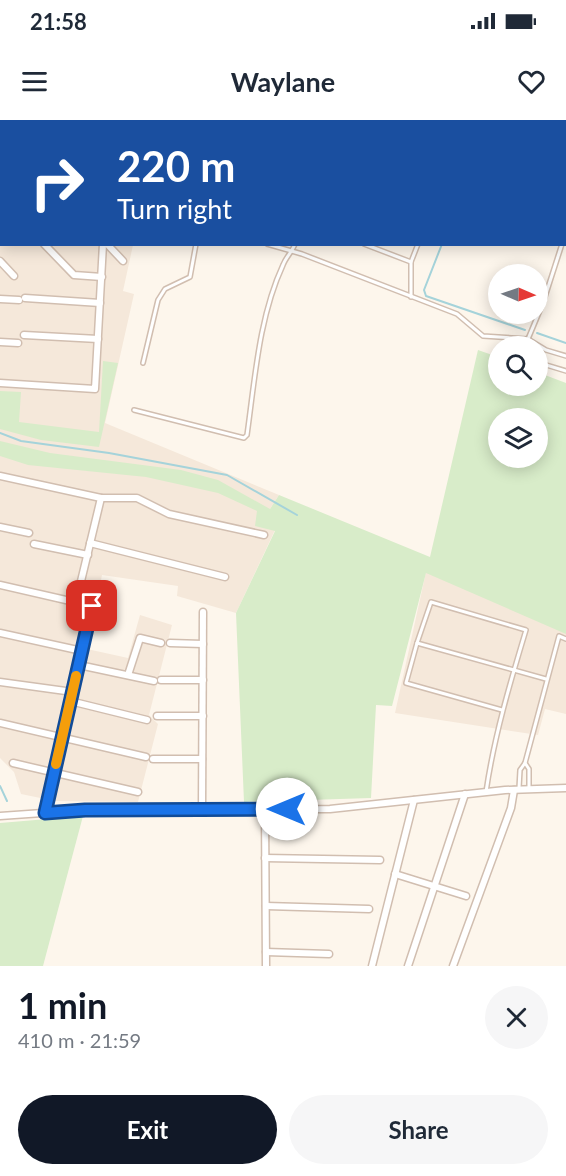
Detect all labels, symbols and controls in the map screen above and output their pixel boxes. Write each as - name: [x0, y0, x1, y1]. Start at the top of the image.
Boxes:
- text: 21:58: [30, 8, 87, 35]
- icon: menu: [18, 65, 51, 98]
- text: Waylane: [231, 65, 335, 98]
- icon: heart: [515, 65, 548, 98]
- text: 220 m: [117, 141, 235, 191]
- icon: right: [18, 144, 96, 222]
- text: Turn right: [117, 192, 232, 225]
- north arrow: [488, 264, 548, 324]
- map controls: [488, 264, 548, 468]
- button: search: [488, 336, 548, 396]
- button: layers: [488, 408, 548, 468]
- pin: [66, 580, 117, 631]
- icon: arrive: [75, 589, 108, 622]
- position arrow: [255, 777, 319, 841]
- text: 1 min: [18, 983, 107, 1027]
- button: close: [485, 986, 548, 1049]
- text: 410 m · 21:59: [18, 1028, 141, 1052]
- button: Exit: [18, 1095, 277, 1164]
- button: Share: [289, 1095, 548, 1164]

